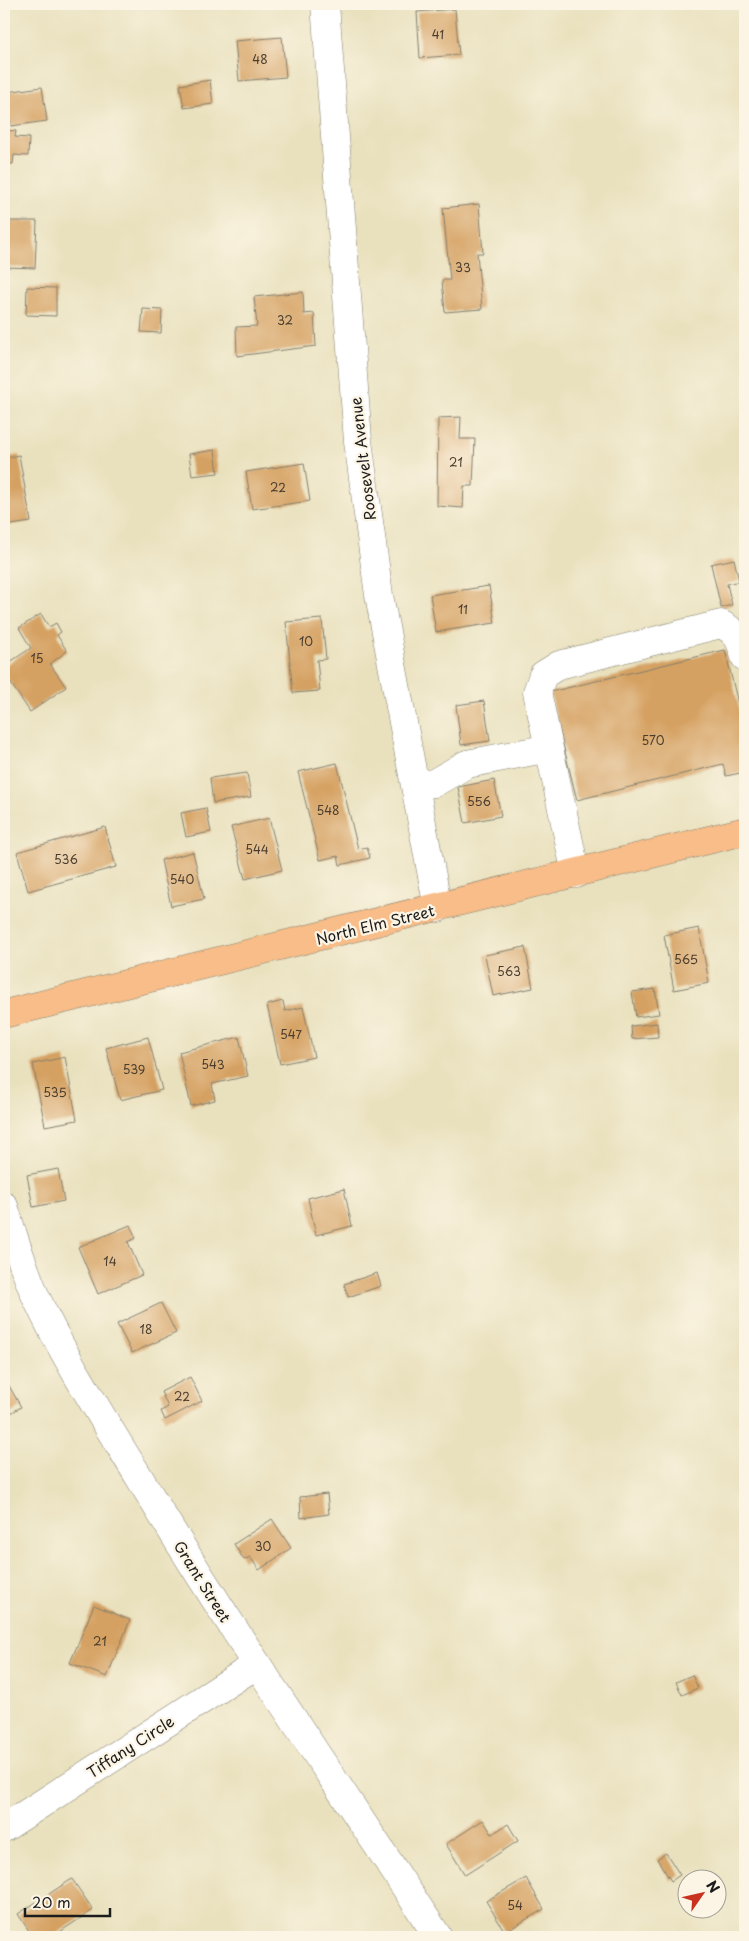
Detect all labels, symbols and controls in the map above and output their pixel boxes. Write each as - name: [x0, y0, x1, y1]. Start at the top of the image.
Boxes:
- house number: 41: [432, 25, 444, 43]
- house number: 48: [252, 50, 268, 68]
- house number: 33: [455, 258, 471, 276]
- house number: 32: [277, 311, 293, 329]
- street label: Roosevelt Avenue: [343, 396, 381, 522]
- house number: 21: [449, 453, 463, 471]
- house number: 22: [270, 478, 286, 496]
- house number: 11: [458, 600, 468, 618]
- house number: 10: [299, 632, 313, 650]
- house number: 15: [30, 649, 44, 667]
- house number: 570: [642, 731, 665, 749]
- house number: 556: [467, 792, 491, 810]
- house number: 548: [316, 801, 340, 819]
- house number: 544: [245, 840, 269, 858]
- house number: 536: [54, 850, 78, 868]
- house number: 540: [170, 870, 194, 888]
- street label: North Elm Street: [313, 898, 437, 950]
- house number: 565: [674, 950, 698, 968]
- house number: 563: [497, 962, 521, 980]
- house number: 547: [280, 1025, 303, 1043]
- house number: 543: [201, 1055, 225, 1073]
- house number: 539: [123, 1060, 145, 1078]
- house number: 535: [43, 1083, 67, 1101]
- house number: 14: [103, 1252, 117, 1270]
- house number: 18: [140, 1320, 152, 1338]
- house number: 22: [174, 1387, 190, 1405]
- street label: Grant Street: [169, 1536, 237, 1626]
- house number: 30: [255, 1537, 272, 1555]
- house number: 21: [93, 1632, 107, 1650]
- street label: Tiffany Circle: [82, 1709, 178, 1783]
- north arrow: [676, 1868, 726, 1918]
- text: N: [701, 1876, 725, 1897]
- scale bar: [25, 1886, 110, 1918]
- text: 20 m: [32, 1890, 71, 1913]
- house number: 54: [507, 1896, 523, 1914]

